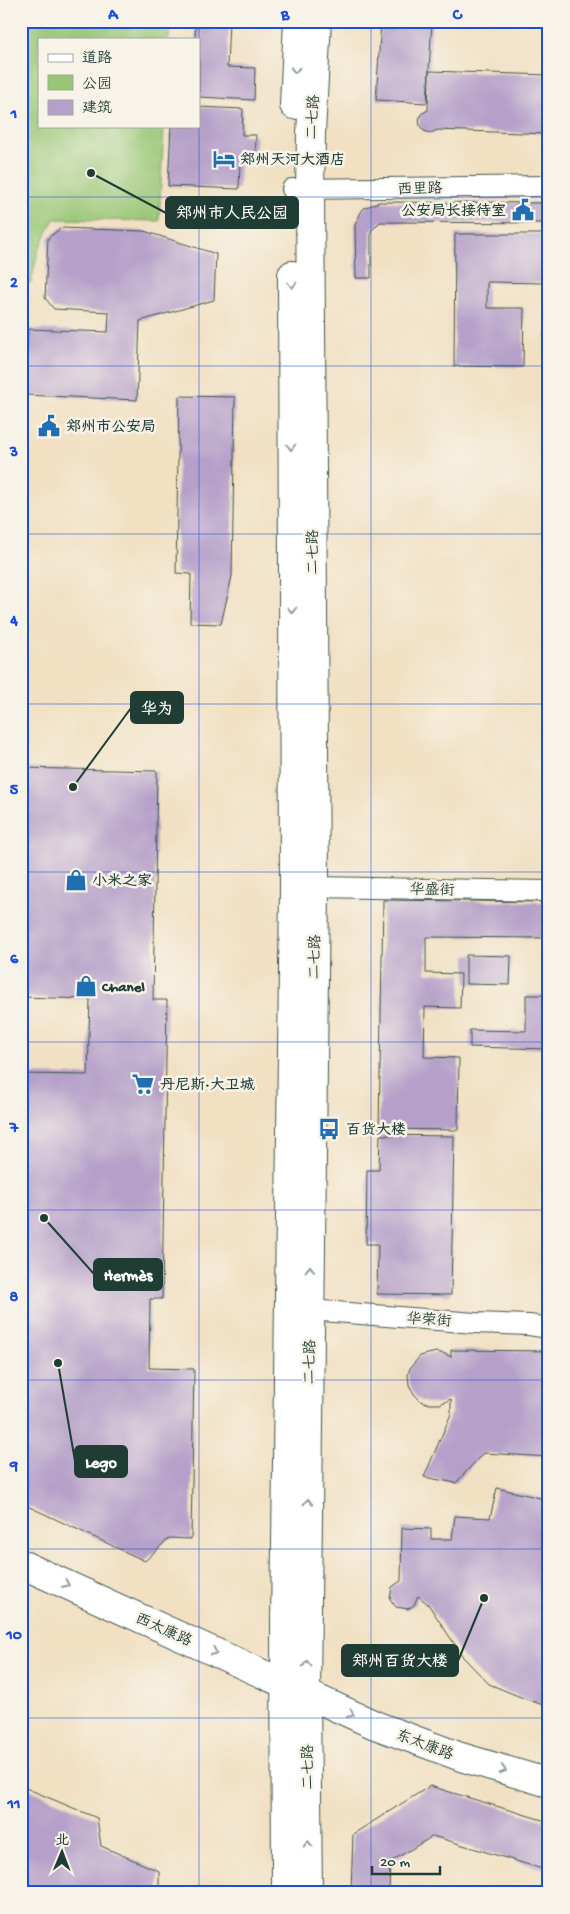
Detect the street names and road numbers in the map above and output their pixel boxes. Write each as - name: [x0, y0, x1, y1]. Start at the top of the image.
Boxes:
- street label: 二七路: [304, 94, 324, 140]
- street label: 西里路: [397, 181, 443, 199]
- street label: 二七路: [305, 529, 323, 575]
- street label: 华盛街: [409, 882, 455, 900]
- street label: 二七路: [307, 934, 325, 980]
- street label: 华荣街: [406, 1310, 452, 1332]
- street label: 二七路: [302, 1339, 320, 1385]
- street label: 西太康路: [132, 1610, 194, 1651]
- street label: 东太康路: [393, 1727, 456, 1765]
- street label: 二七路: [300, 1744, 318, 1790]

